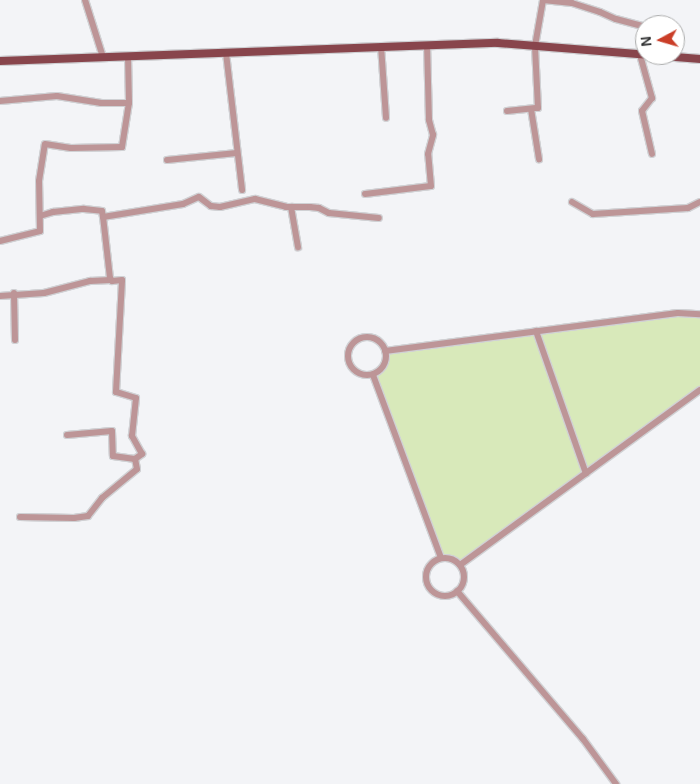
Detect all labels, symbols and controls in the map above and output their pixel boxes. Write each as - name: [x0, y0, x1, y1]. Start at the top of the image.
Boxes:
- north arrow: [635, 15, 685, 65]
- text: N: [638, 36, 655, 47]

